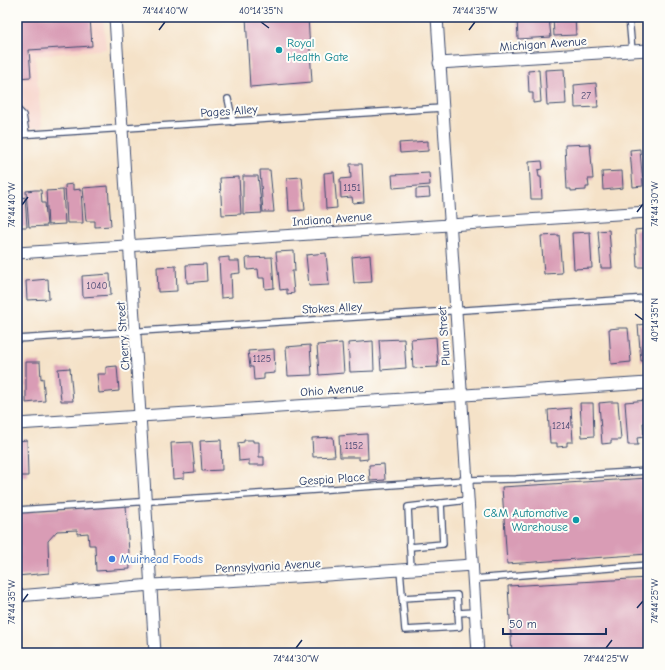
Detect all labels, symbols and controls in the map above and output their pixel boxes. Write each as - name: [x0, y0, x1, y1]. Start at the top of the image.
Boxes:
- text: 74°44'40"W: [142, 5, 188, 17]
- text: 40°14'35"N: [239, 5, 283, 17]
- text: 74°44'35"W: [453, 5, 498, 17]
- street label: Michigan Avenue: [499, 34, 587, 54]
- place label: Royal Health Gate: [287, 36, 348, 64]
- marker: Royal Health Gate: [274, 45, 284, 55]
- house number: 27: [581, 90, 591, 102]
- street label: Pages Alley: [200, 102, 259, 120]
- text: 74°44'30"W: [649, 181, 661, 227]
- text: 74°44'40"W: [6, 182, 18, 228]
- house number: 1151: [343, 182, 361, 194]
- street label: Indiana Avenue: [292, 209, 372, 229]
- house number: 1040: [87, 280, 107, 292]
- text: 40°14'35"N: [649, 298, 661, 342]
- street label: Stokes Alley: [302, 299, 363, 317]
- street label: Cherry Street: [114, 301, 132, 371]
- street label: Plum Street: [435, 305, 453, 366]
- house number: 1125: [253, 353, 271, 365]
- street label: Ohio Avenue: [300, 381, 364, 399]
- house number: 1214: [552, 420, 570, 432]
- house number: 1152: [345, 440, 363, 452]
- street label: Gespia Place: [298, 470, 366, 488]
- place label: C&M Automotive Warehouse: [483, 506, 568, 534]
- marker: C&M Automotive Warehouse: [571, 515, 581, 525]
- place label: Muirhead Foods: [120, 552, 203, 566]
- marker: Muirhead Foods: [107, 554, 117, 564]
- street label: Pennsylvania Avenue: [215, 556, 321, 576]
- text: 74°44'25"W: [649, 578, 661, 623]
- text: 74°44'35"W: [6, 579, 18, 624]
- scale bar: [503, 610, 606, 636]
- text: 50 m: [509, 617, 537, 631]
- text: 74°44'30"W: [273, 653, 319, 665]
- text: 74°44'25"W: [584, 653, 629, 665]

